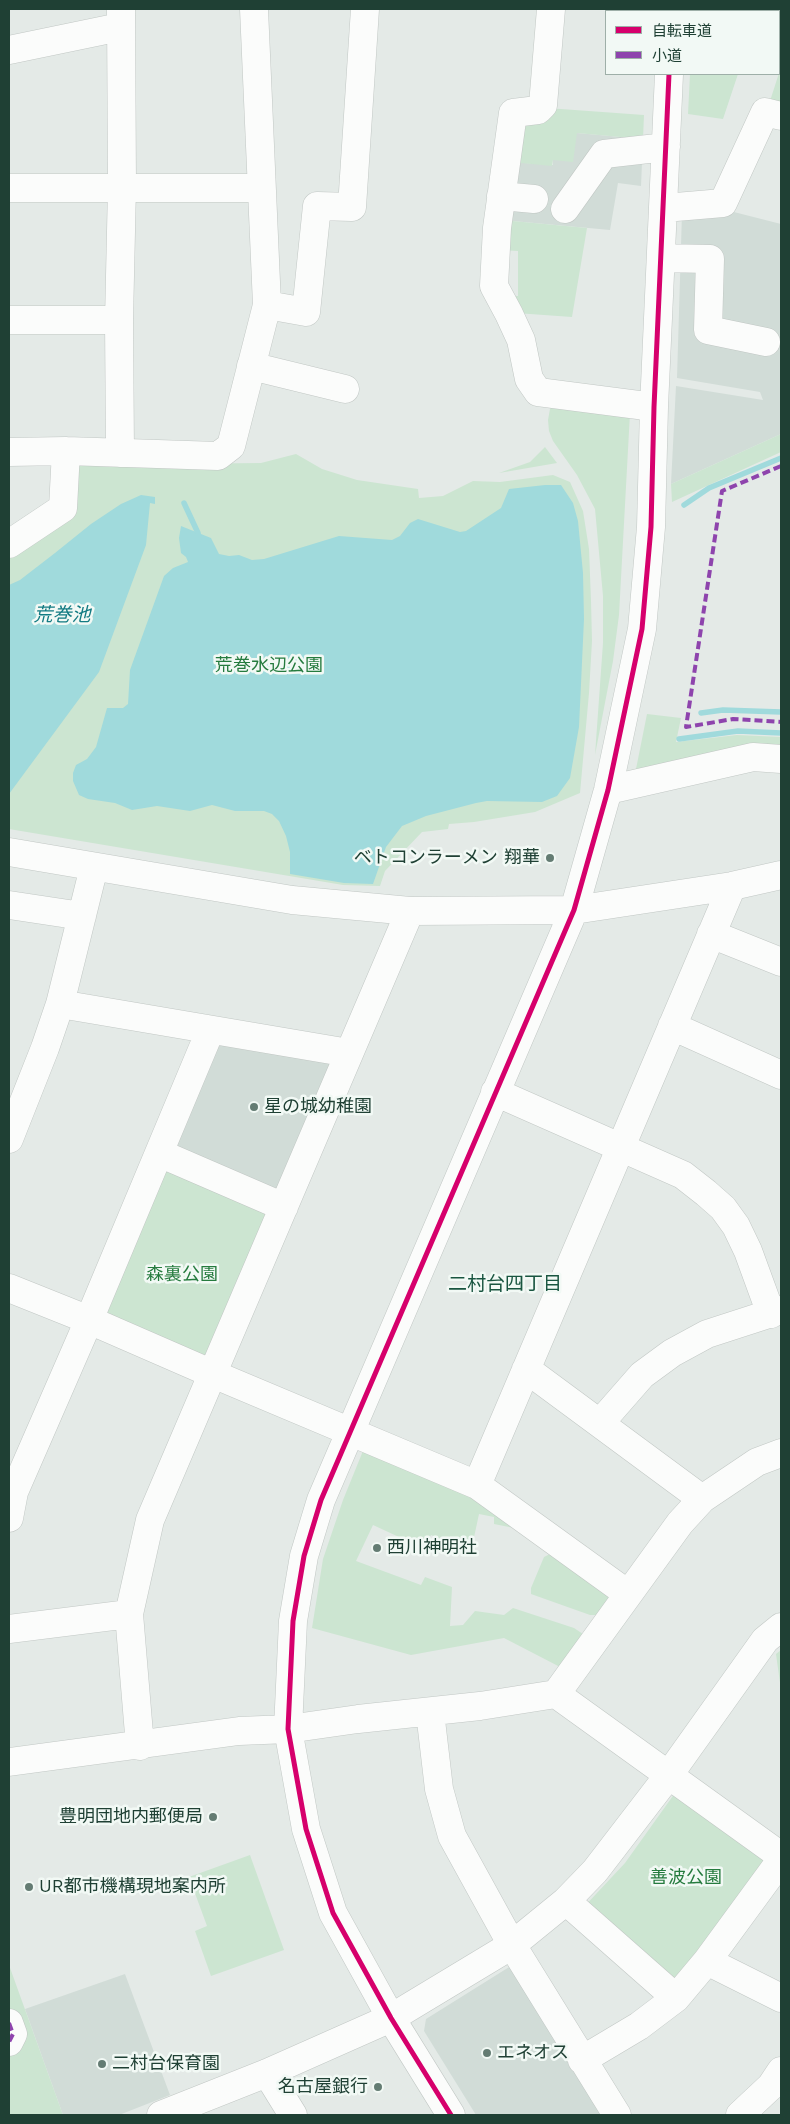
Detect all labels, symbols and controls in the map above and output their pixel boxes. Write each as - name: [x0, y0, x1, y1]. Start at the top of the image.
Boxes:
- legend: [605, 10, 780, 75]
- text: 自転車道: [652, 22, 712, 40]
- text: 小道: [652, 47, 682, 65]
- water label: 荒巻池: [34, 604, 90, 626]
- park label: 荒巻水辺公園: [215, 655, 323, 677]
- place label: ベトコンラーメン 翔華: [354, 847, 540, 869]
- marker: ベトコンラーメン 翔華: [544, 852, 556, 864]
- place label: 星の城幼稚園: [264, 1096, 372, 1118]
- marker: 星の城幼稚園: [248, 1101, 260, 1113]
- park label: 森裏公園: [146, 1264, 218, 1286]
- district label: 二村台四丁目: [448, 1273, 562, 1295]
- place label: 西川神明社: [387, 1537, 477, 1559]
- marker: 西川神明社: [371, 1542, 383, 1554]
- place label: 豊明団地内郵便局: [59, 1806, 203, 1828]
- marker: 豊明団地内郵便局: [207, 1811, 219, 1823]
- park label: 善波公園: [650, 1867, 722, 1889]
- place label: UR都市機構現地案内所: [39, 1876, 226, 1898]
- marker: UR都市機構現地案内所: [23, 1881, 35, 1893]
- place label: エネオス: [497, 2042, 569, 2064]
- marker: エネオス: [481, 2047, 493, 2059]
- place label: 二村台保育園: [112, 2053, 220, 2075]
- marker: 二村台保育園: [96, 2058, 108, 2070]
- place label: 名古屋銀行: [278, 2076, 368, 2098]
- marker: 名古屋銀行: [372, 2081, 384, 2093]

